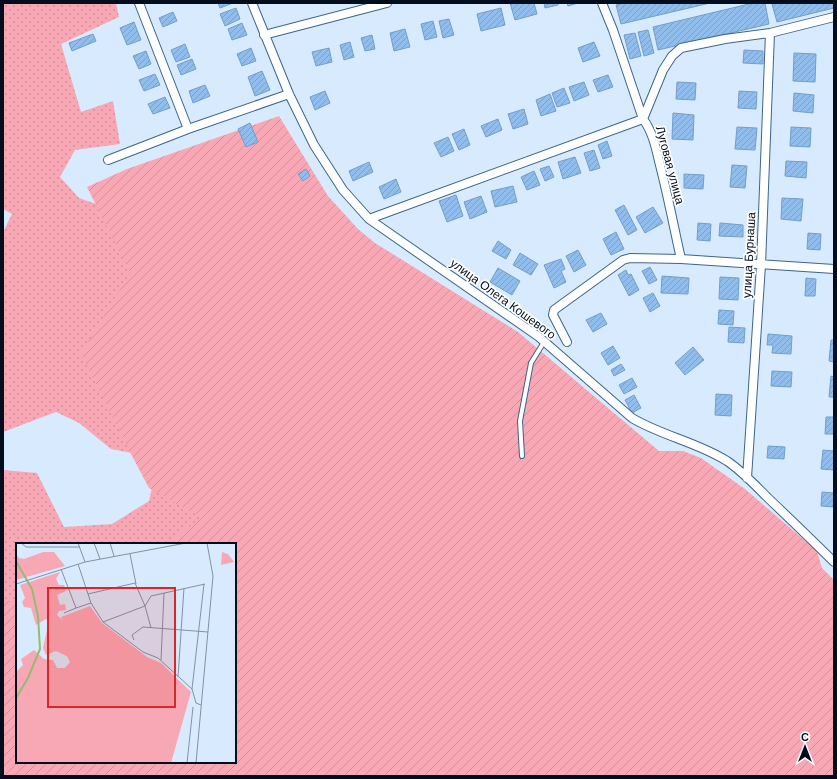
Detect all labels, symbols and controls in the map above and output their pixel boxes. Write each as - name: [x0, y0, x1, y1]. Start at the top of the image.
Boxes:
- street label: Луговая улица: [653, 124, 687, 206]
- street label: улица Бурнаша: [740, 211, 758, 298]
- street label: улица Олега Кошевого: [448, 256, 559, 342]
- inset map: [16, 543, 236, 763]
- north arrow: [785, 727, 825, 767]
- text: С: [801, 731, 809, 743]

